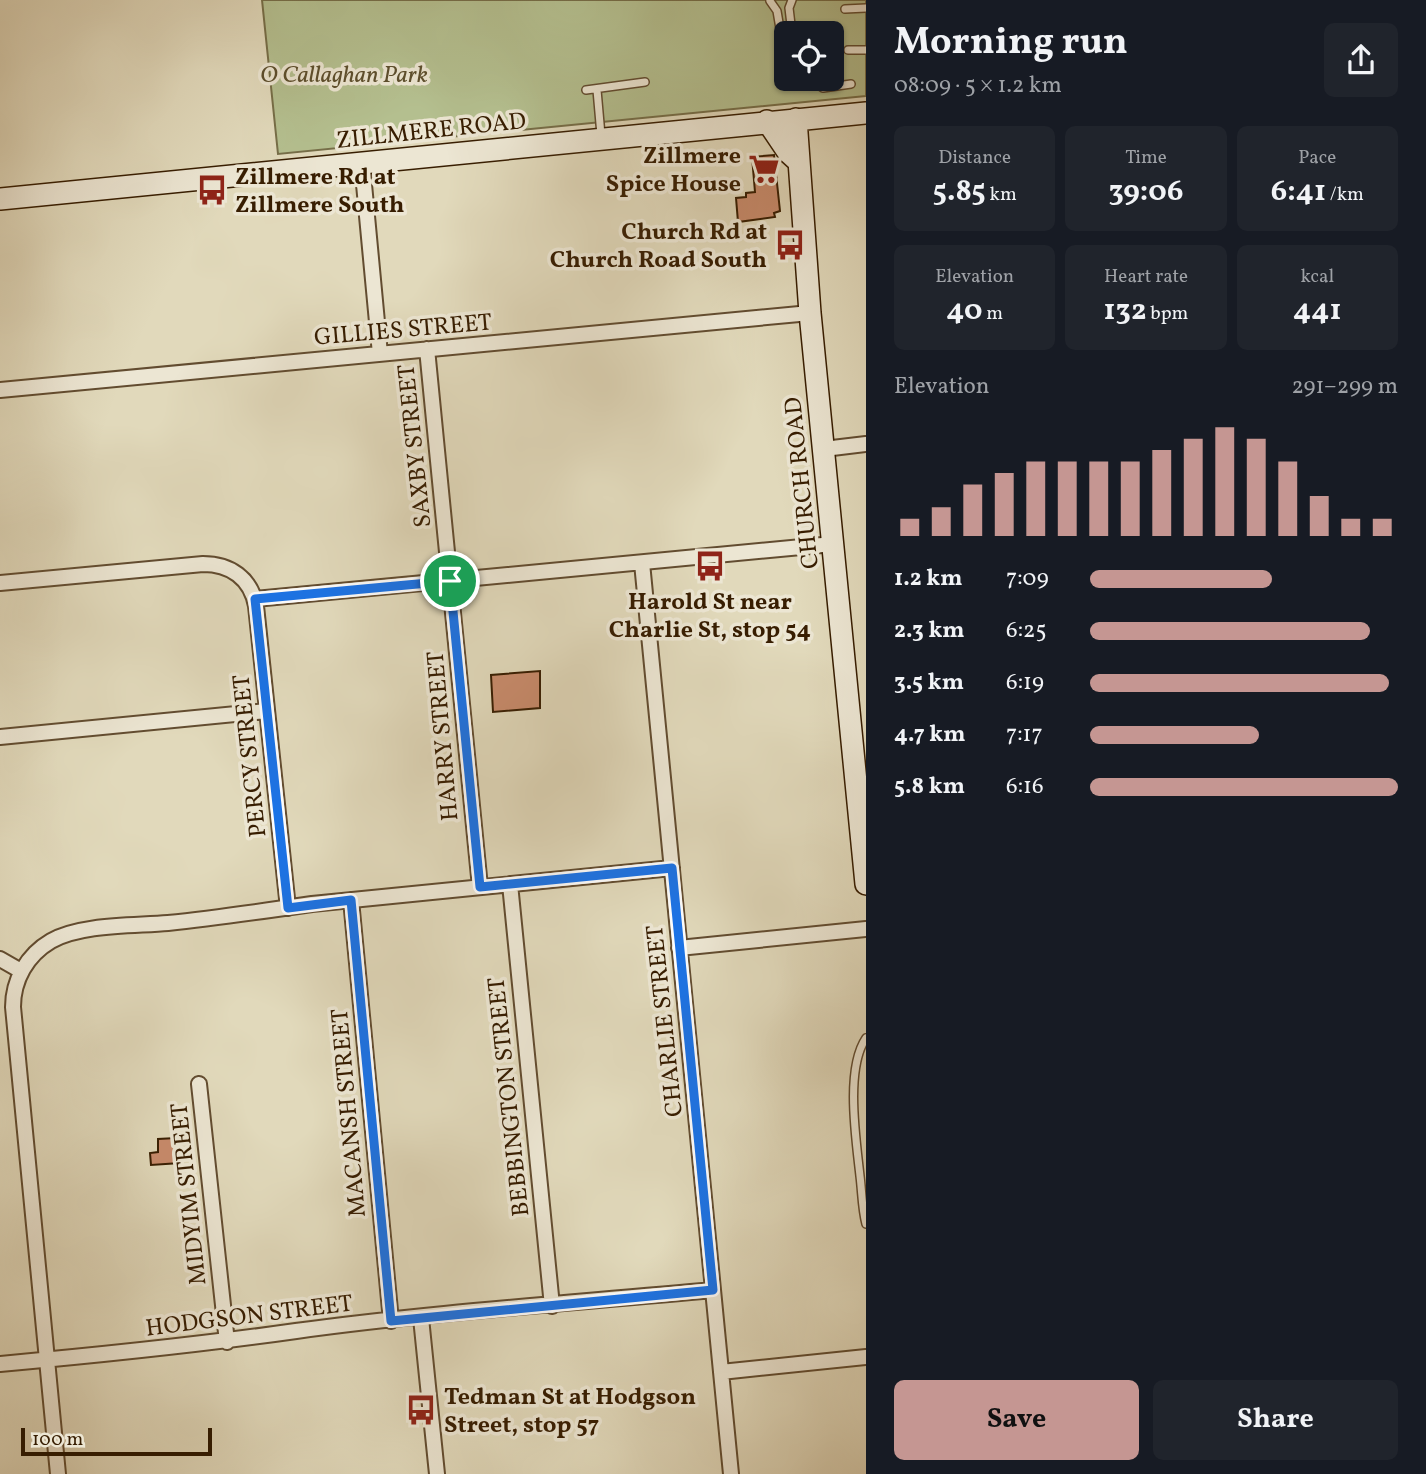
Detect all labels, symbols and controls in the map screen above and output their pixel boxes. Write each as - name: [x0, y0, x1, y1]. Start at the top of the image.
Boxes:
- text: Morning run: [894, 17, 1128, 70]
- map controls: [774, 21, 844, 91]
- button: locate: [774, 21, 844, 91]
- button: share: [1324, 23, 1398, 97]
- park label: O Callaghan Park: [260, 59, 428, 93]
- text: 08:09 · 5 × 1.2 km: [894, 70, 1062, 102]
- street label: ZILLMERE ROAD: [335, 105, 528, 159]
- place label: Zillmere Spice House: [606, 140, 741, 202]
- text: Distance: [938, 145, 1011, 171]
- text: Time: [1125, 145, 1167, 171]
- text: Pace: [1298, 145, 1336, 171]
- supermarket icon: Zillmere Spice House: [747, 152, 781, 186]
- place label: Zillmere Rd at Zillmere South: [235, 161, 404, 223]
- text: 5.85: [933, 171, 986, 213]
- text: 39:06: [1108, 171, 1184, 213]
- text: 6:41: [1271, 171, 1326, 213]
- bus stop icon: Zillmere Rd at Zillmere South: [195, 173, 229, 207]
- text: km: [986, 182, 1017, 208]
- text: /km: [1326, 182, 1364, 208]
- place label: Church Rd at Church Road South: [550, 216, 767, 278]
- bus stop icon: Church Rd at Church Road South: [773, 228, 807, 262]
- text: Elevation: [935, 264, 1014, 290]
- text: Heart rate: [1104, 264, 1188, 290]
- text: kcal: [1300, 264, 1334, 290]
- text: 40: [946, 290, 982, 332]
- text: 132: [1104, 290, 1147, 332]
- text: 441: [1293, 290, 1342, 332]
- text: m: [982, 301, 1003, 327]
- text: bpm: [1147, 301, 1188, 327]
- street label: GILLIES STREET: [313, 306, 494, 356]
- street label: SAXBY STREET: [391, 362, 441, 529]
- text: Elevation: [894, 371, 990, 403]
- text: 291–299 m: [1292, 371, 1398, 403]
- street label: CHURCH ROAD: [777, 395, 829, 571]
- bus stop icon: Harold St near Charlie St, stop 54: [693, 549, 727, 583]
- pin: [420, 551, 480, 611]
- icon: arrive: [431, 562, 469, 600]
- text: 1.2 km: [894, 563, 963, 595]
- text: 7:09: [1006, 563, 1049, 595]
- place label: Harold St near Charlie St, stop 54: [609, 586, 811, 648]
- text: 2.3 km: [894, 615, 965, 647]
- text: 6:25: [1006, 615, 1046, 647]
- street label: HARRY STREET: [420, 650, 468, 822]
- text: 3.5 km: [894, 667, 964, 699]
- text: 6:19: [1006, 667, 1044, 699]
- street label: PERCY STREET: [226, 673, 276, 839]
- text: 4.7 km: [894, 719, 966, 751]
- text: 7:17: [1006, 719, 1043, 751]
- text: 5.8 km: [894, 771, 965, 803]
- text: 6:16: [1006, 771, 1044, 803]
- street label: CHARLIE STREET: [639, 923, 693, 1118]
- street label: BEBBINGTON STREET: [481, 975, 539, 1218]
- street label: MACANSH STREET: [324, 1007, 376, 1219]
- street label: MIDYIM STREET: [164, 1101, 216, 1287]
- street label: HODGSON STREET: [144, 1287, 355, 1347]
- button: Save: [894, 1380, 1139, 1460]
- button: Share: [1153, 1380, 1398, 1460]
- place label: Tedman St at Hodgson Street, stop 57: [444, 1381, 696, 1443]
- bus stop icon: Tedman St at Hodgson Street, stop 57: [404, 1393, 438, 1427]
- scale bar: [21, 1425, 212, 1457]
- text: 100 m: [32, 1427, 83, 1453]

